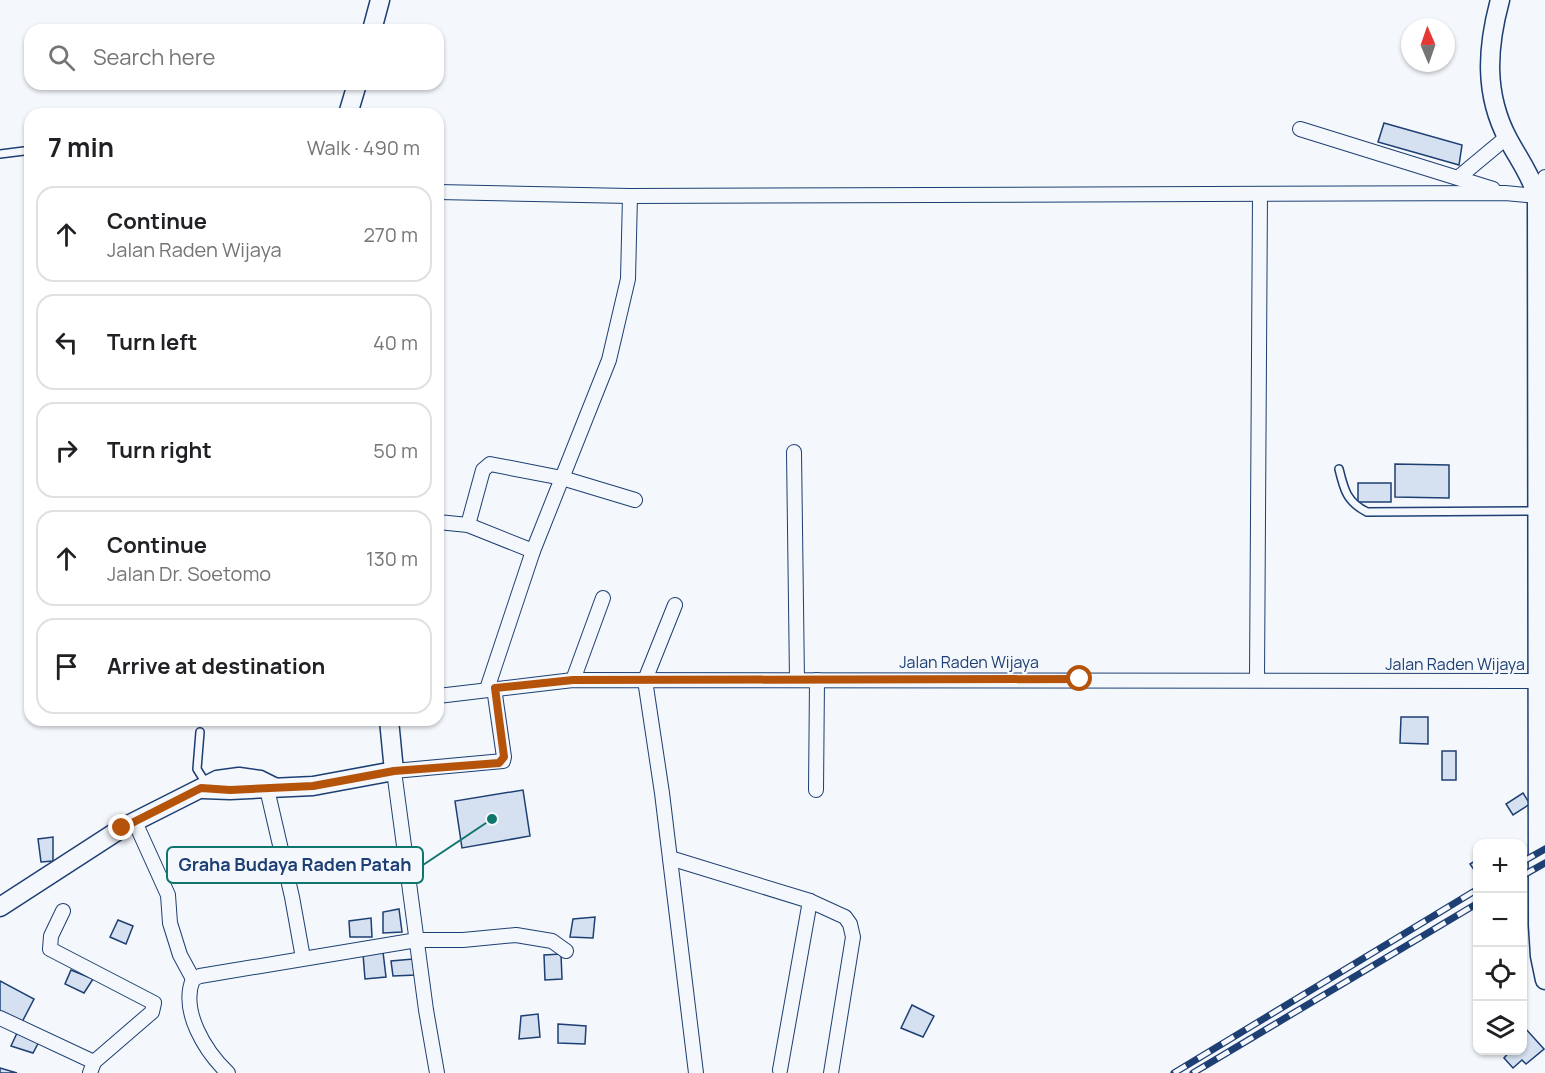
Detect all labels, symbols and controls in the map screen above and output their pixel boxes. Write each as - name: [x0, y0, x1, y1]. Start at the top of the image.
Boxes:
- north arrow: [1401, 18, 1455, 72]
- search box: [24, 24, 444, 90]
- icon: search: [45, 41, 78, 74]
- text: Search here: [93, 42, 215, 72]
- text: 7 min: [48, 129, 114, 165]
- text: Walk · 490 m: [307, 134, 420, 161]
- text: Continue: [107, 206, 207, 236]
- icon: ahead: [50, 218, 83, 251]
- text: 270 m: [363, 221, 418, 248]
- text: Jalan Raden Wijaya: [107, 236, 282, 263]
- icon: left: [50, 326, 83, 359]
- text: Turn left: [107, 327, 197, 357]
- text: 40 m: [373, 329, 418, 356]
- icon: right: [50, 434, 83, 467]
- text: Turn right: [107, 435, 212, 465]
- text: 50 m: [373, 437, 418, 464]
- text: Continue: [107, 530, 207, 560]
- icon: ahead: [50, 542, 83, 575]
- text: 130 m: [366, 545, 418, 572]
- text: Jalan Dr. Soetomo: [107, 560, 271, 587]
- icon: arrive: [50, 650, 83, 683]
- text: Arrive at destination: [107, 651, 325, 681]
- street label: Jalan Raden Wijaya: [899, 651, 1039, 673]
- street label: Jalan Raden Wijaya: [1385, 653, 1525, 675]
- route start: [1066, 665, 1092, 691]
- route end: [108, 814, 134, 840]
- map controls: [1473, 839, 1527, 1055]
- button: +: [1473, 839, 1527, 893]
- callout: Graha Budaya Raden Patah: [167, 847, 423, 883]
- text: Graha Budaya Raden Patah: [179, 852, 411, 876]
- button: −: [1473, 893, 1527, 947]
- button: locate: [1473, 947, 1527, 1001]
- button: layers: [1473, 1001, 1527, 1055]

